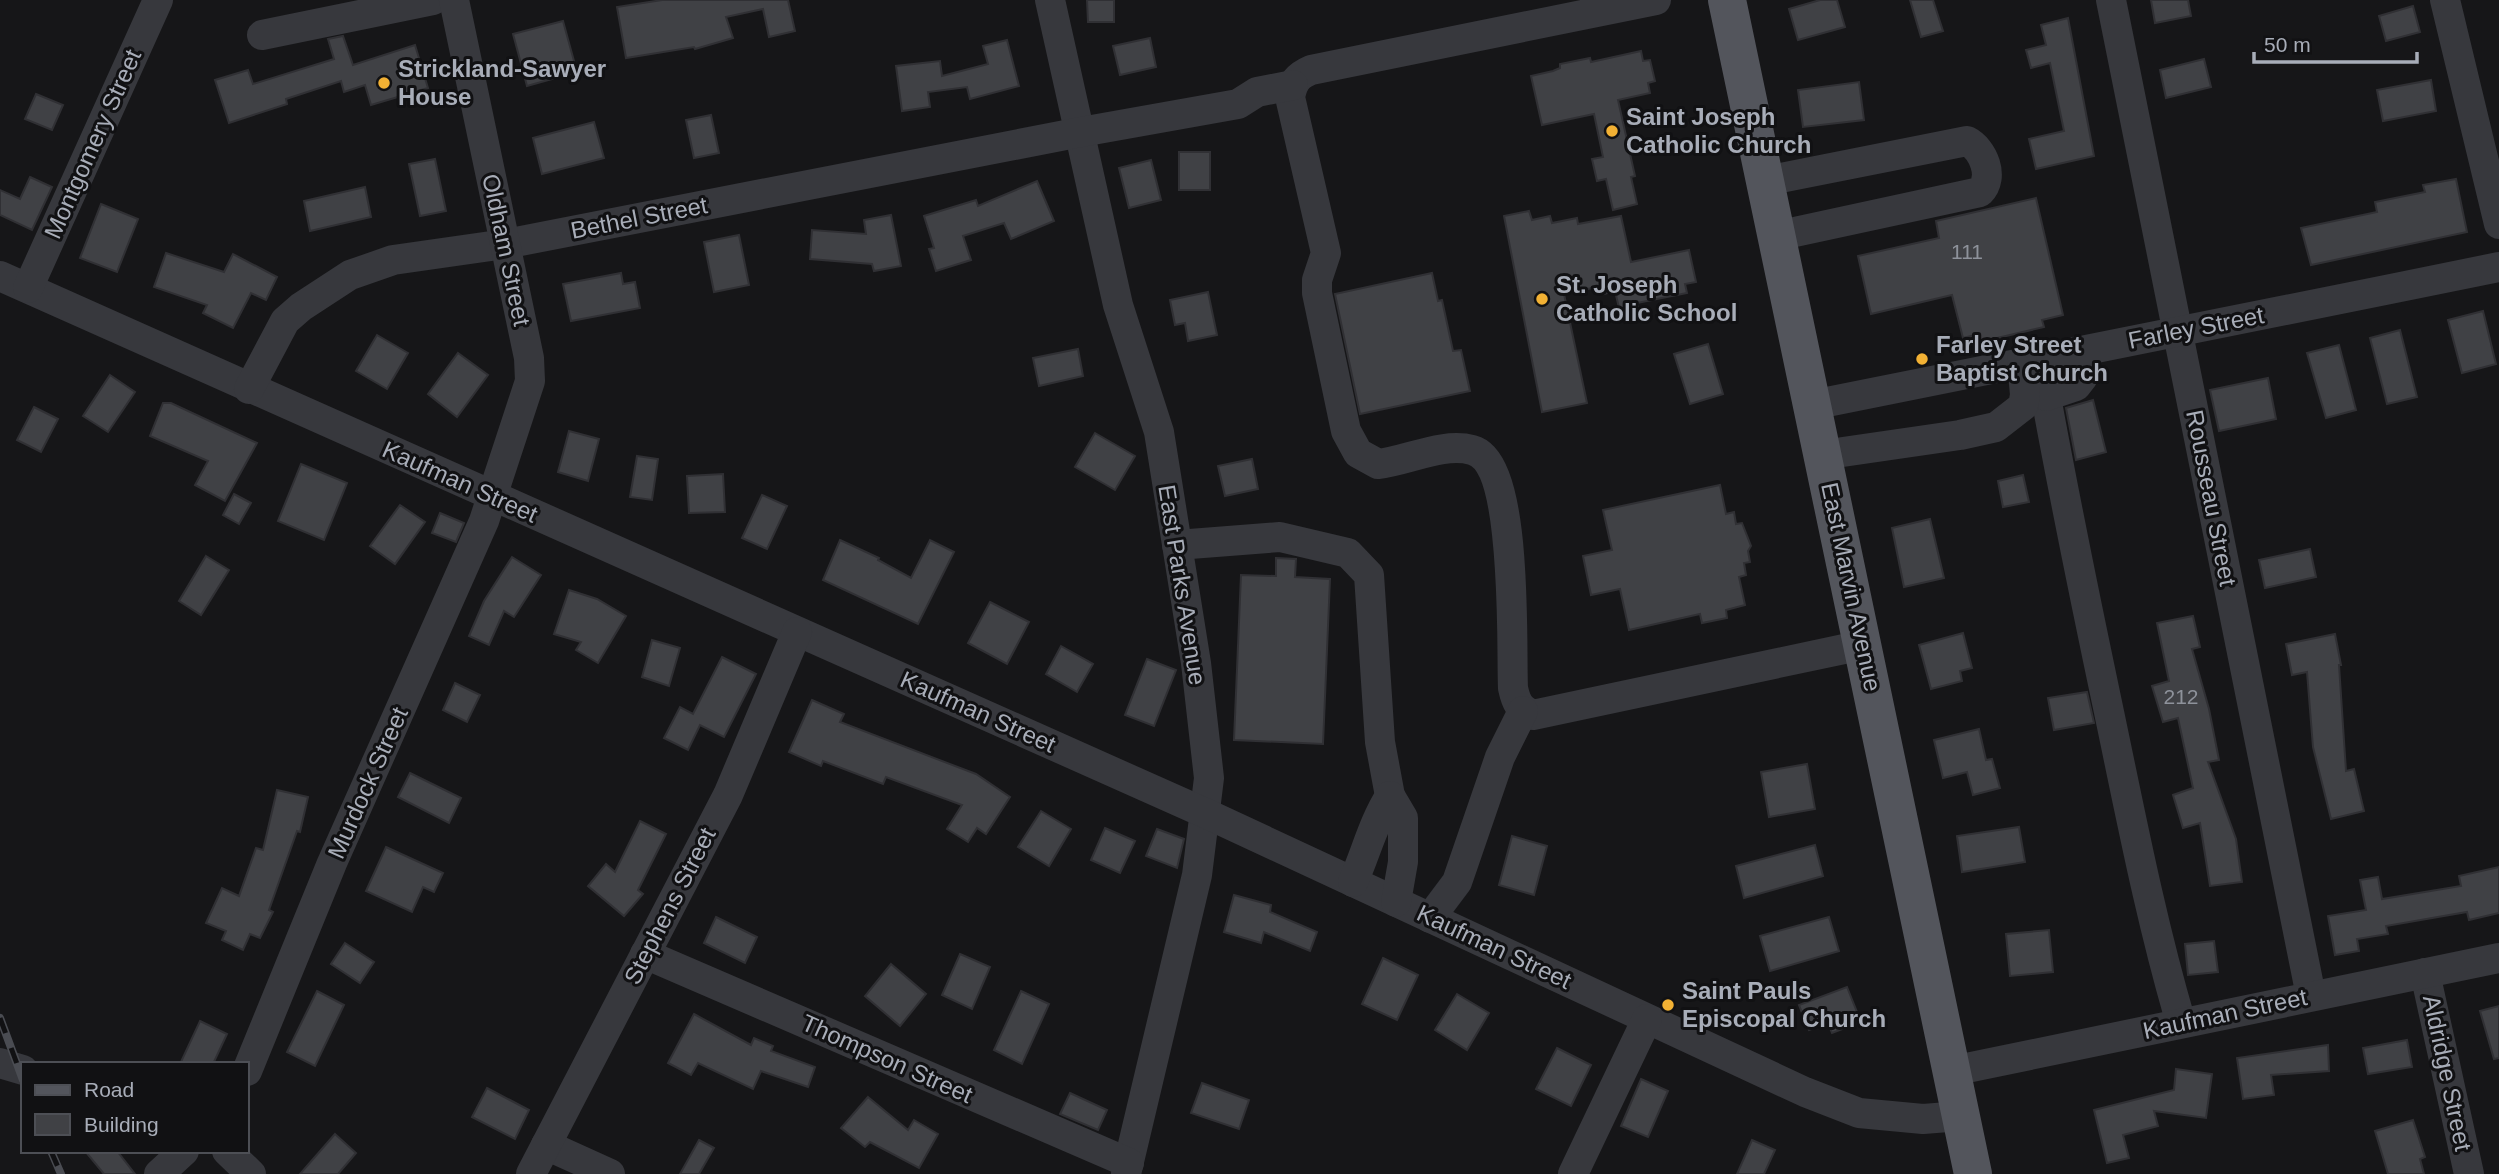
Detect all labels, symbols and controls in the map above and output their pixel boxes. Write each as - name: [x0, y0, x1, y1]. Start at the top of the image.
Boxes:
- scale bar: [2254, 21, 2417, 65]
- text: 50 m: [2264, 33, 2311, 56]
- street label: Montgomery Street: [39, 45, 147, 243]
- place label: Strickland-Sawyer House: [398, 55, 606, 110]
- marker: Strickland-Sawyer House: [376, 75, 392, 91]
- place label: Saint Joseph Catholic Church: [1626, 103, 1811, 158]
- marker: Saint Joseph Catholic Church: [1604, 123, 1620, 139]
- street label: Oldham Street: [477, 171, 536, 329]
- street label: Bethel Street: [568, 191, 710, 244]
- house number: 111: [1951, 240, 1983, 263]
- place label: St. Joseph Catholic School: [1556, 271, 1737, 326]
- marker: St. Joseph Catholic School: [1534, 291, 1550, 307]
- street label: Farley Street: [2126, 301, 2266, 354]
- place label: Farley Street Baptist Church: [1936, 331, 2108, 386]
- marker: Farley Street Baptist Church: [1914, 351, 1930, 367]
- street label: Rousseau Street: [2181, 408, 2242, 589]
- street label: Kaufman Street: [379, 435, 542, 528]
- street label: East Marvin Avenue: [1816, 480, 1887, 694]
- street label: East Parks Avenue: [1153, 483, 1212, 687]
- street label: Kaufman Street: [897, 665, 1060, 758]
- house number: 212: [2163, 685, 2199, 708]
- street label: Murdock Street: [322, 703, 413, 863]
- street label: Stephens Street: [618, 823, 721, 989]
- street label: Kaufman Street: [1413, 899, 1576, 994]
- place label: Saint Pauls Episcopal Church: [1682, 977, 1886, 1032]
- street label: Kaufman Street: [2141, 983, 2310, 1044]
- street label: Aldridge Street: [2418, 992, 2477, 1154]
- marker: Saint Pauls Episcopal Church: [1660, 997, 1676, 1013]
- street label: Thompson Street: [798, 1009, 977, 1108]
- legend: [21, 1062, 248, 1153]
- text: Road: [84, 1078, 134, 1101]
- text: Building: [84, 1113, 159, 1136]

